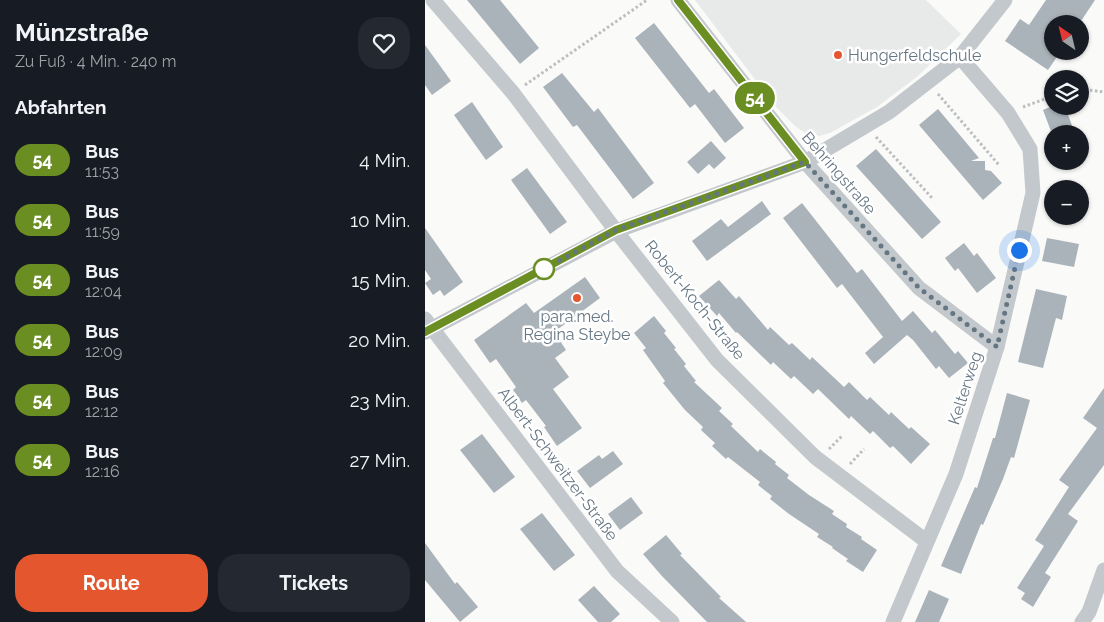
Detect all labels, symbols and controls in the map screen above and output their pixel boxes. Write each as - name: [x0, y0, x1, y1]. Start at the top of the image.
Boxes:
- north arrow: [1044, 15, 1089, 60]
- map controls: [1044, 15, 1089, 225]
- button: heart: [358, 17, 410, 69]
- text: Münzstraße: [15, 18, 149, 47]
- place label: Hungerfeldschule: [848, 46, 981, 65]
- marker: Hungerfeldschule: [832, 49, 844, 61]
- text: Zu Fuß · 4 Min. · 240 m: [15, 52, 176, 71]
- button: layers: [1044, 70, 1089, 115]
- line badge: 54: [733, 82, 777, 114]
- text: 54: [745, 87, 765, 108]
- text: Abfahrten: [15, 96, 106, 118]
- button: +: [1044, 125, 1089, 170]
- street label: Behringstraße: [798, 128, 880, 218]
- text: Bus: [85, 140, 119, 162]
- text: 54: [32, 149, 53, 170]
- text: 4 Min.: [359, 149, 410, 171]
- text: 11:53: [85, 162, 119, 181]
- button: −: [1044, 180, 1089, 225]
- text: Bus: [85, 200, 119, 222]
- text: 54: [32, 209, 53, 230]
- text: 10 Min.: [350, 209, 410, 231]
- text: 11:59: [85, 222, 120, 241]
- street label: Robert-Koch-Straße: [641, 236, 749, 364]
- your location: [1007, 238, 1032, 263]
- unlabelled marker: [533, 258, 555, 280]
- text: Bus: [85, 260, 119, 282]
- text: 54: [32, 269, 53, 290]
- text: 15 Min.: [351, 269, 410, 291]
- text: 12:04: [85, 282, 122, 301]
- marker: para.med. Regina Steybe: [571, 292, 583, 304]
- place label: para.med. Regina Steybe: [524, 307, 630, 344]
- text: Bus: [85, 320, 119, 342]
- text: 54: [32, 329, 53, 350]
- text: 20 Min.: [348, 329, 410, 351]
- text: 12:09: [85, 342, 122, 361]
- street label: Kelterweg: [944, 349, 986, 427]
- text: Bus: [85, 380, 119, 402]
- street label: Albert-Schweitzer-Straße: [494, 384, 622, 544]
- text: 54: [32, 389, 53, 410]
- text: 23 Min.: [350, 389, 410, 411]
- text: 12:12: [85, 402, 118, 421]
- text: Bus: [85, 440, 119, 462]
- text: 54: [32, 449, 53, 470]
- text: 27 Min.: [350, 449, 410, 471]
- text: 12:16: [85, 462, 120, 481]
- button: Route: [15, 554, 208, 612]
- button: Tickets: [218, 554, 410, 612]

